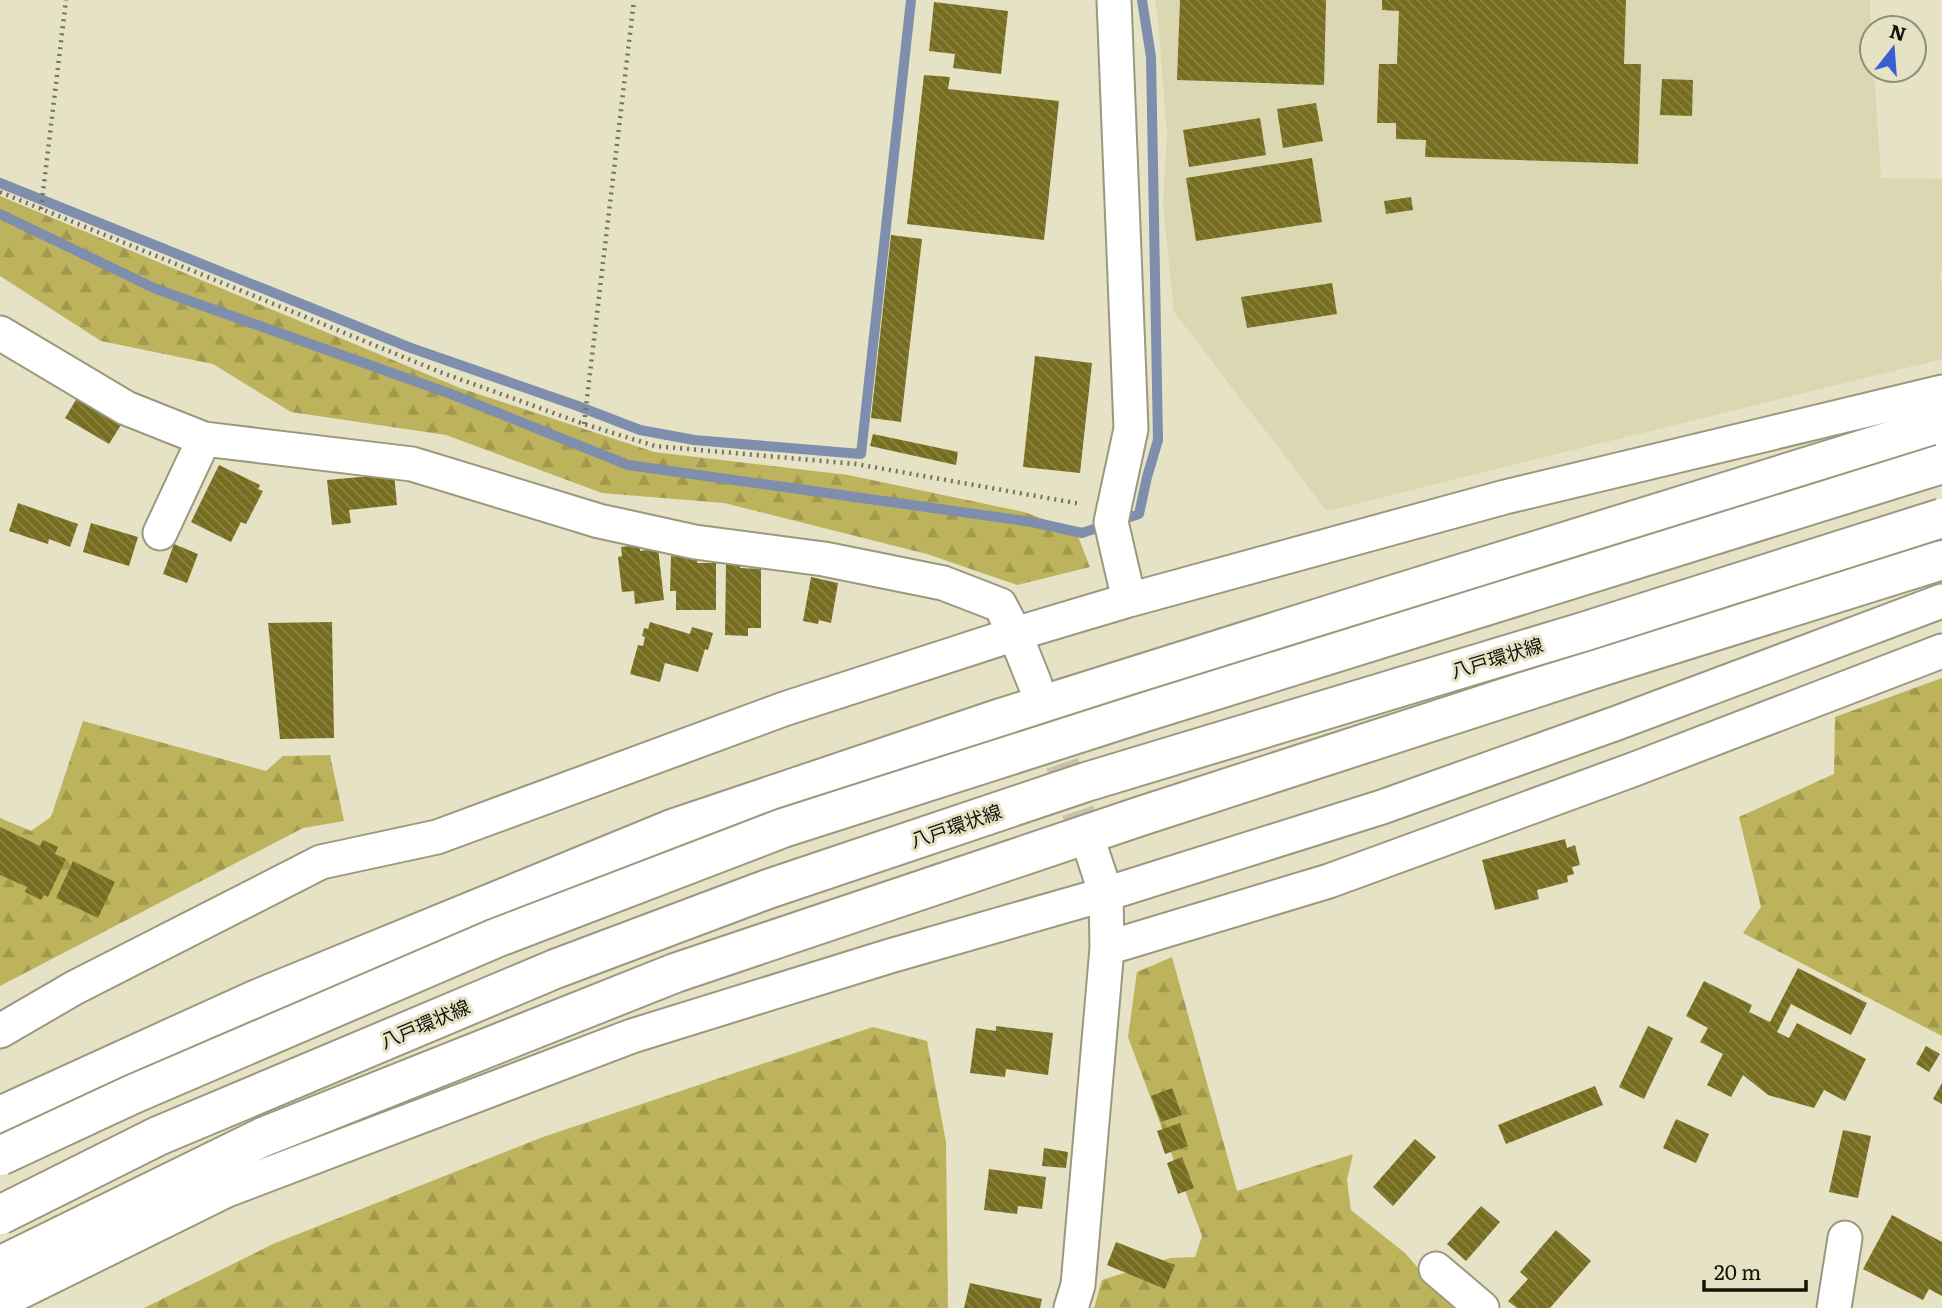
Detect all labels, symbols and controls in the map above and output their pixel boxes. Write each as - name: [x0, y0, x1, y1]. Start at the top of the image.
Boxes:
- north arrow: [1858, 14, 1928, 84]
- text: N: [1887, 16, 1910, 48]
- street label: 八戸環状線: [1447, 630, 1546, 684]
- street label: 八戸環状線: [906, 796, 1005, 854]
- street label: 八戸環状線: [375, 992, 474, 1055]
- scale bar: [1704, 1248, 1806, 1292]
- text: 20 m: [1714, 1255, 1761, 1286]

